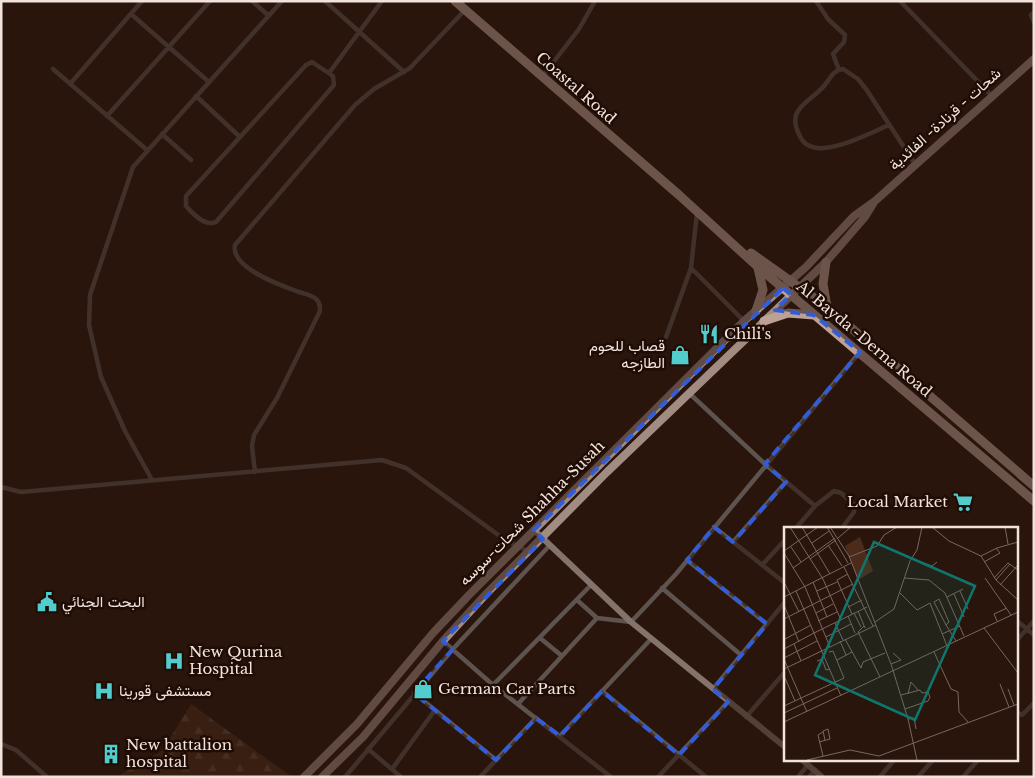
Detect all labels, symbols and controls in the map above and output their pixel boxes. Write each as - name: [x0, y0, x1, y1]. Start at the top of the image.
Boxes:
- street label: Coastal Road: [532, 48, 620, 128]
- street label: شحات - قرنادة- الفائدية: [885, 63, 1005, 174]
- street label: Al Bayda -Derna Road: [792, 276, 936, 401]
- restaurant icon: Chili's: [698, 323, 720, 345]
- place label: Chili's: [724, 324, 771, 343]
- place label: قصاب للحوم الطازجه: [589, 336, 665, 372]
- shop icon: قصاب للحوم الطازجه: [669, 344, 691, 366]
- street label: شحات-سوسه Shahha-Susah: [455, 436, 608, 589]
- supermarket icon: Local Market: [952, 491, 974, 513]
- place label: Local Market: [847, 492, 948, 511]
- inset map: [784, 527, 1018, 760]
- public building icon: البحت الجنائي: [36, 591, 58, 613]
- place label: البحت الجنائي: [62, 592, 145, 615]
- place label: New Qurina Hospital: [189, 642, 283, 678]
- hospital icon: New Qurina Hospital: [163, 650, 185, 672]
- shop icon: German Car Parts: [412, 678, 434, 700]
- place label: German Car Parts: [438, 679, 576, 698]
- hospital icon: مستشفى قورينا: [93, 680, 115, 702]
- place label: مستشفى قورينا: [119, 681, 212, 701]
- place label: New battalion hospital: [126, 735, 232, 771]
- building icon: New battalion hospital: [100, 743, 122, 765]

